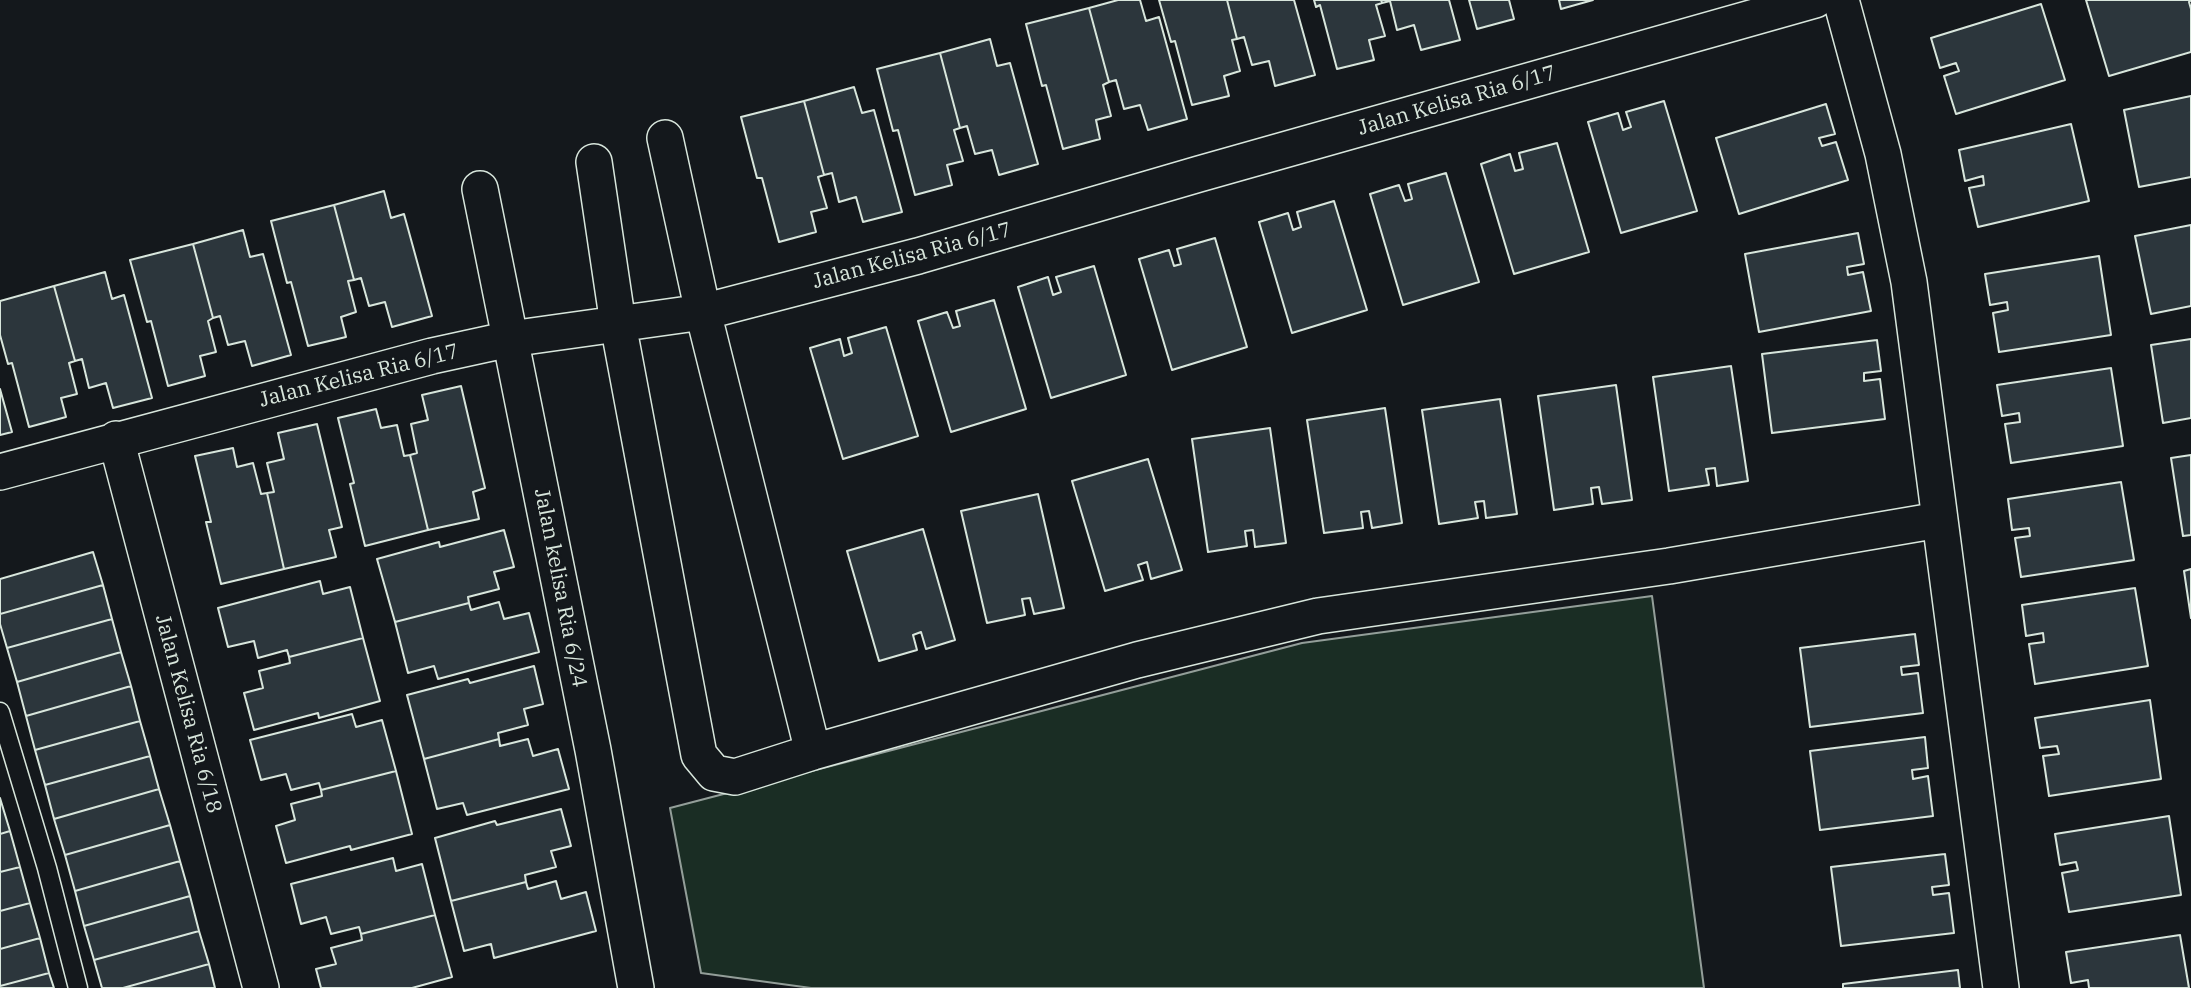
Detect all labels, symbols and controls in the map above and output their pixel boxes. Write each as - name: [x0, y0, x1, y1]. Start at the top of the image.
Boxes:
- street label: Jalan Kelisa Ria 6/17: [1355, 61, 1559, 141]
- street label: Jalan Kelisa Ria 6/17: [810, 217, 1014, 295]
- street label: Jalan Kelisa Ria 6/17: [257, 339, 461, 413]
- street label: Jalan kelisa Ria 6/24: [528, 486, 592, 690]
- street label: Jalan Kelisa Ria 6/18: [149, 612, 227, 816]

